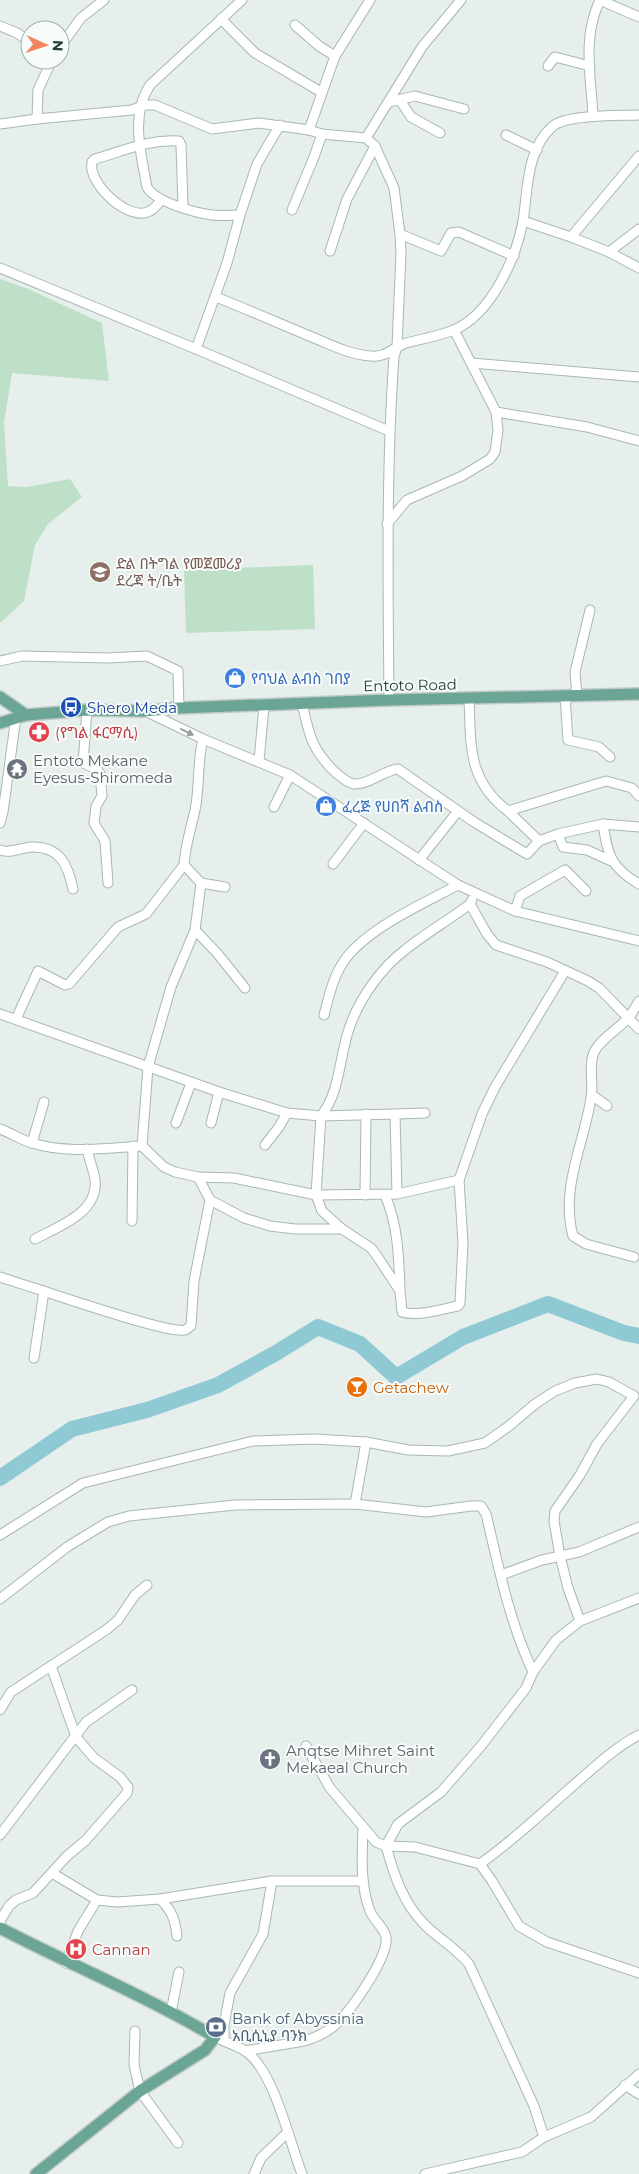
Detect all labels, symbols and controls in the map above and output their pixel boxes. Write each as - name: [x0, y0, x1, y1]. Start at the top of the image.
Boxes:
- north arrow: [20, 20, 70, 70]
- text: N: [49, 40, 67, 52]
- place label: ድል በትግል የመጀመሪያ ደረጃ ት/ቤት: [116, 554, 242, 590]
- school or university icon: ድል በትግል የመጀመሪያ ደረጃ ት/ቤት: [88, 560, 112, 584]
- shop icon: የባህል ልብስ ገበያ: [223, 666, 247, 690]
- place label: የባህል ልብስ ገበያ: [251, 669, 350, 688]
- street label: Entoto Road: [363, 675, 457, 695]
- bus stop icon: Shero Meda: [59, 695, 83, 719]
- place label: Shero Meda: [87, 698, 177, 717]
- pharmacy icon: (የግል ፋርማሲ): [27, 720, 51, 744]
- place label: (የግል ፋርማሲ): [55, 723, 139, 742]
- one-way arrow: [180, 727, 195, 736]
- place label: Entoto Mekane Eyesus-Shiromeda: [33, 751, 173, 787]
- temple icon: Entoto Mekane Eyesus-Shiromeda: [5, 757, 29, 781]
- shop icon: ፈረጅ የሀበሻ ልብስ: [314, 794, 338, 818]
- place label: ፈረጅ የሀበሻ ልብስ: [342, 797, 443, 816]
- bar icon: Getachew: [345, 1375, 369, 1399]
- place label: Getachew: [373, 1378, 450, 1397]
- place label: Anqtse Mihret Saint Mekaeal Church: [286, 1741, 435, 1777]
- church icon: Anqtse Mihret Saint Mekaeal Church: [258, 1747, 282, 1771]
- hospital icon: Cannan: [64, 1937, 88, 1961]
- place label: Cannan: [92, 1940, 151, 1959]
- place label: Bank of Abyssinia አቢሲኒያ ባንክ: [232, 2009, 364, 2045]
- bank icon: Bank of Abyssinia አቢሲኒያ ባንክ: [204, 2015, 228, 2039]

